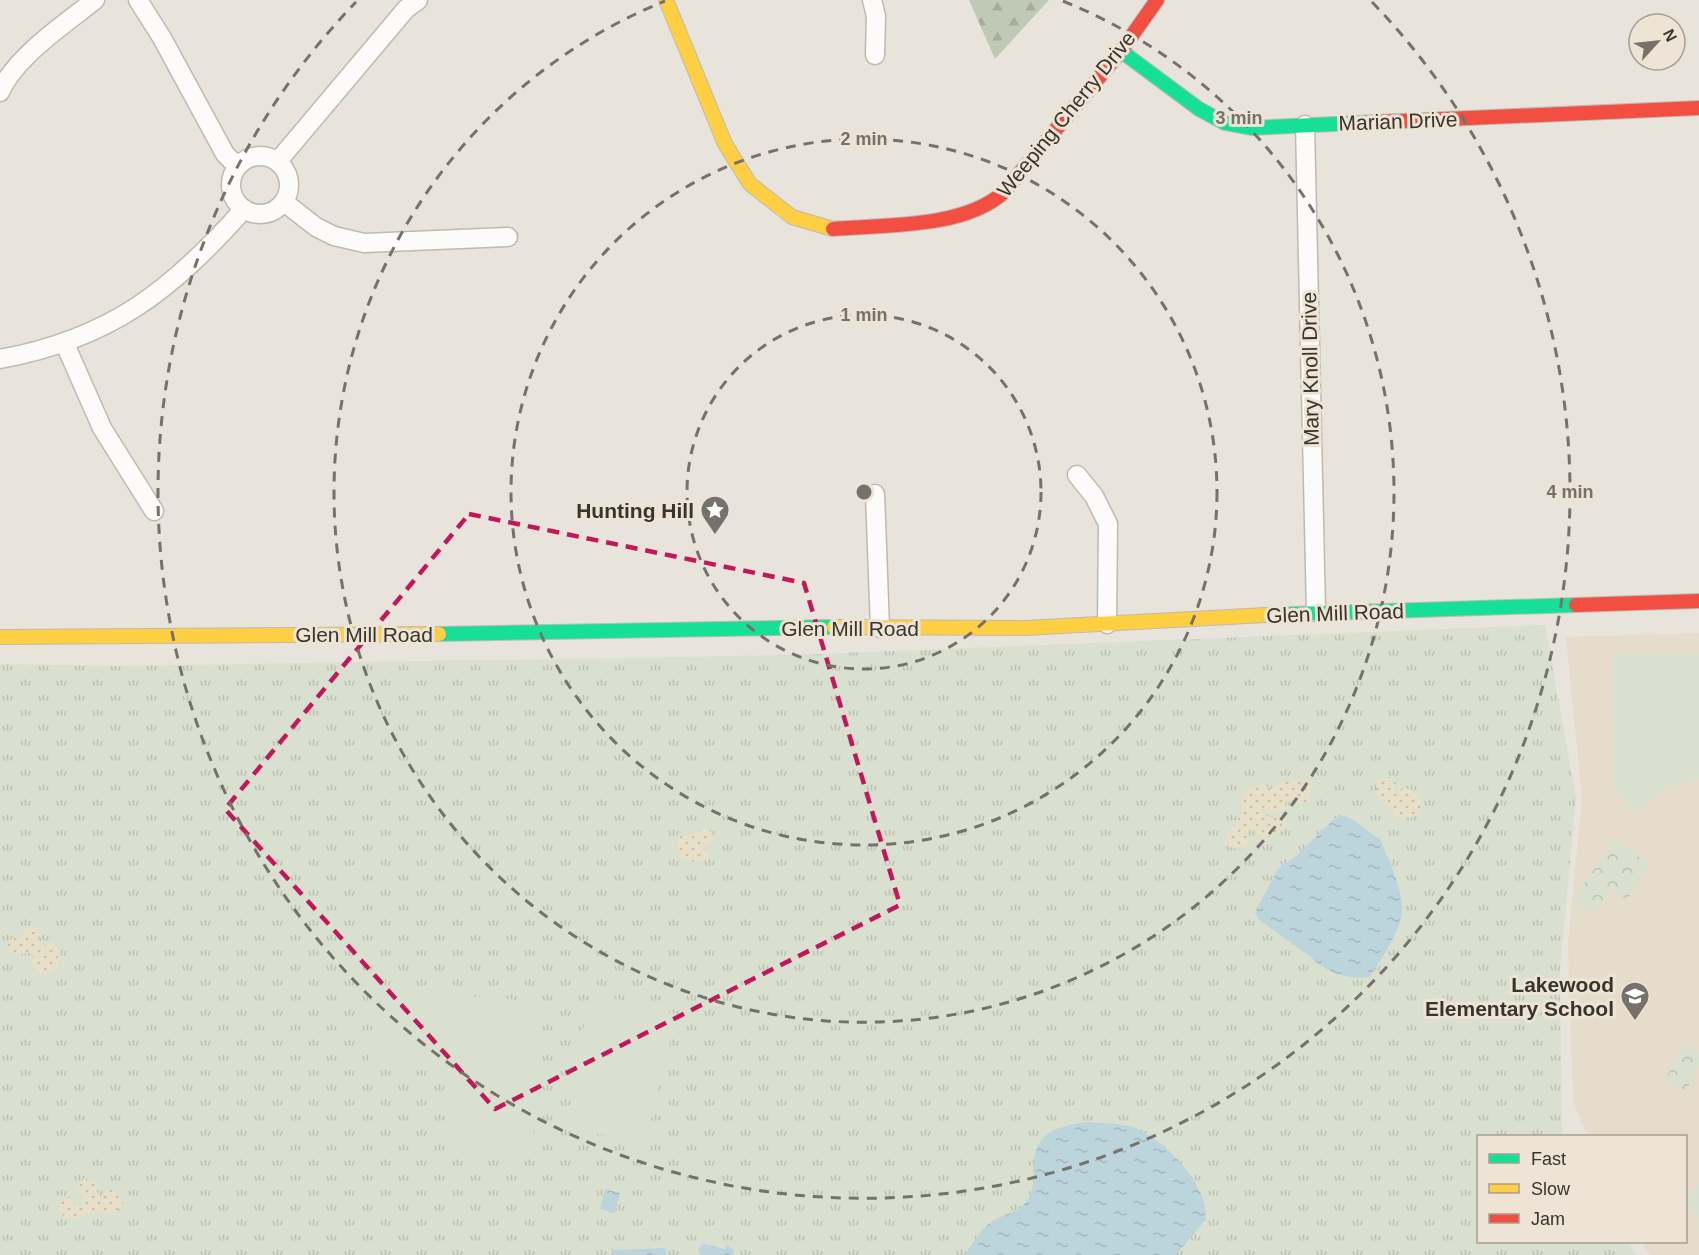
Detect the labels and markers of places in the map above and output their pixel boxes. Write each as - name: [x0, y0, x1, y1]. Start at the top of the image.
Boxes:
- centre of rings: [854, 482, 874, 502]
- place icon: Hunting Hill: [699, 494, 731, 536]
- place label: Hunting Hill: [576, 499, 694, 522]
- place label: Lakewood Elementary School: [1425, 973, 1614, 1020]
- school or university icon: Lakewood Elementary School: [1619, 980, 1651, 1022]

